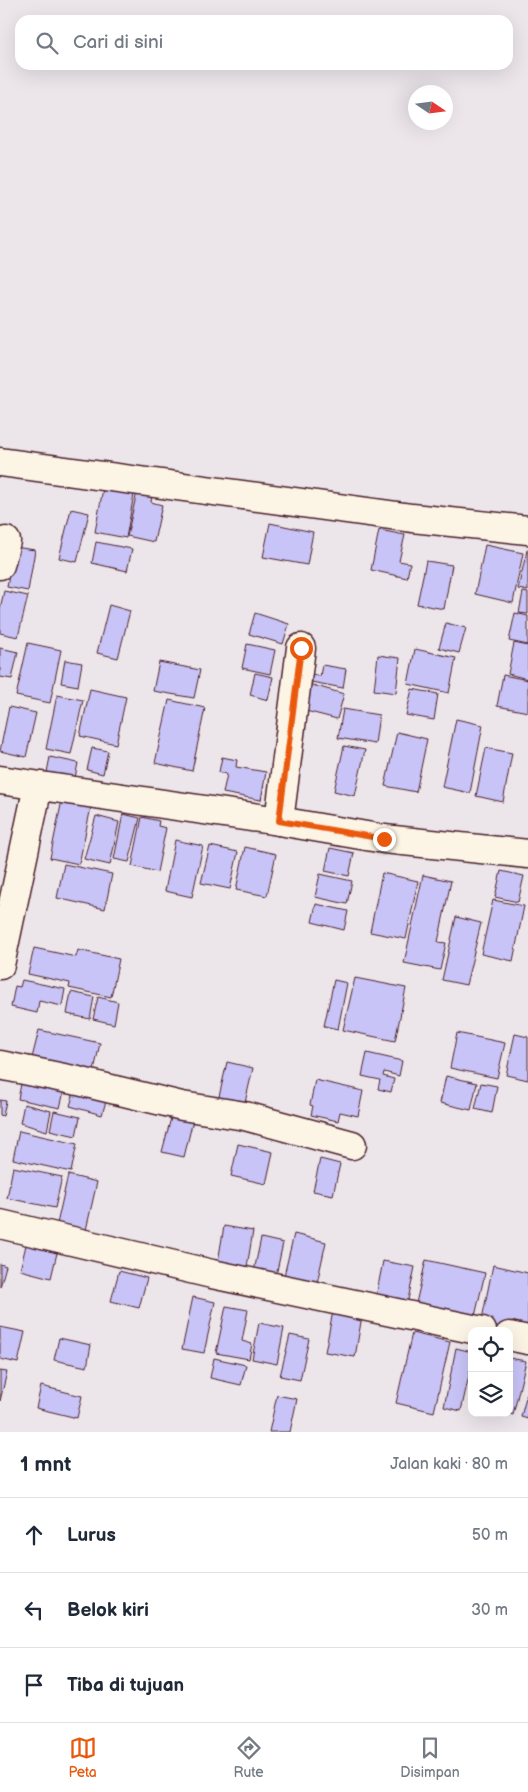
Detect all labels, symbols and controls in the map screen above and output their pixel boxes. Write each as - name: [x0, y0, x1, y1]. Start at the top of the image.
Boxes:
- search box: [15, 15, 513, 70]
- icon: search: [33, 29, 61, 57]
- text: Cari di sini: [73, 31, 163, 54]
- north arrow: [408, 85, 453, 130]
- route start: [290, 637, 313, 660]
- route end: [373, 828, 396, 851]
- map controls: [468, 1327, 513, 1417]
- button: locate: [468, 1327, 513, 1372]
- button: layers: [468, 1372, 513, 1417]
- text: 1 mnt: [20, 1452, 71, 1477]
- text: Jalan kaki · 80 m: [390, 1455, 508, 1474]
- icon: ahead: [20, 1521, 48, 1549]
- text: Lurus: [67, 1524, 116, 1547]
- text: 50 m: [472, 1526, 508, 1545]
- icon: left: [20, 1596, 48, 1624]
- text: Belok kiri: [67, 1599, 149, 1622]
- text: 30 m: [471, 1601, 508, 1620]
- icon: arrive: [20, 1671, 48, 1699]
- text: Tiba di tujuan: [67, 1674, 184, 1697]
- tab: Peta: [68, 1734, 97, 1781]
- tab: Rute: [234, 1734, 264, 1781]
- tab: Disimpan: [400, 1734, 460, 1781]

